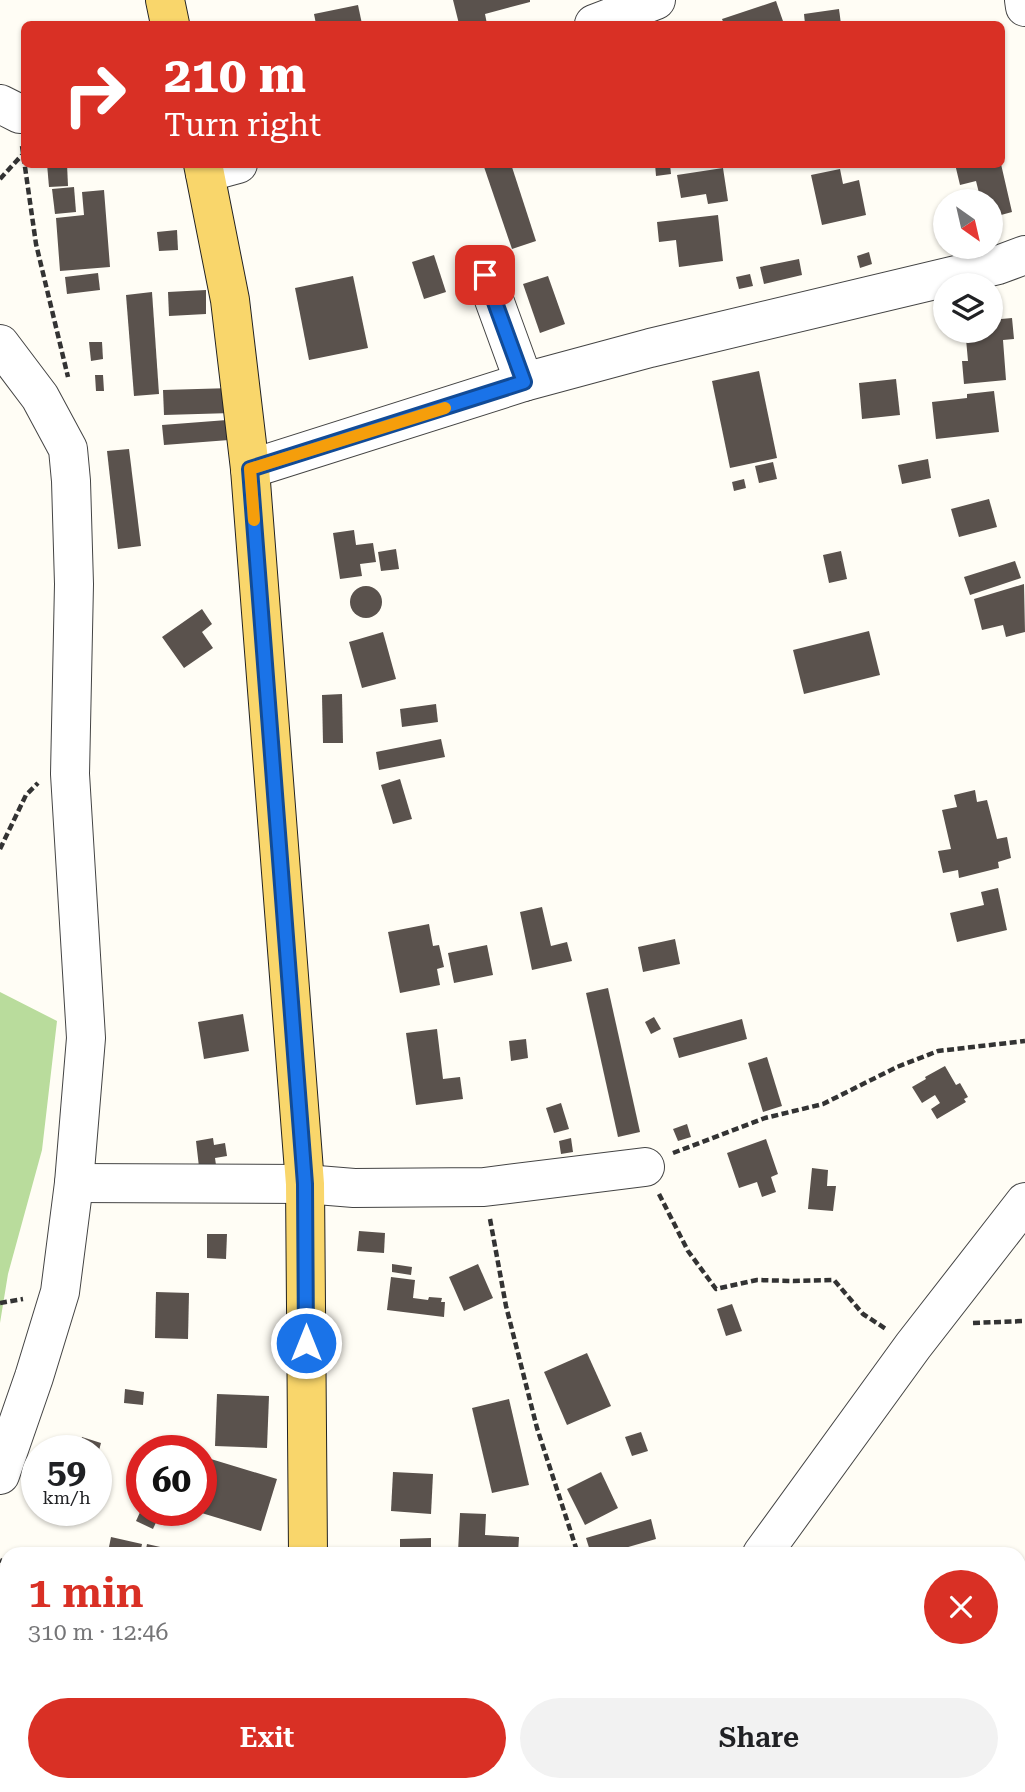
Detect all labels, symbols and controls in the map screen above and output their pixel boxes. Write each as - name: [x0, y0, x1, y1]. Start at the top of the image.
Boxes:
- text: 210 m: [164, 47, 306, 104]
- icon: right: [49, 49, 140, 140]
- text: Turn right: [164, 106, 321, 144]
- north arrow: [933, 189, 1003, 259]
- map controls: [933, 189, 1003, 343]
- pin: [455, 245, 515, 305]
- icon: arrive: [466, 256, 504, 294]
- button: layers: [933, 273, 1003, 343]
- position arrow: [269, 1306, 343, 1380]
- speed limit sign: 60: [126, 1435, 217, 1526]
- text: 59: [47, 1451, 86, 1492]
- text: km/h: [42, 1487, 91, 1508]
- text: 1 min: [28, 1568, 144, 1617]
- button: close: [924, 1570, 998, 1644]
- text: 310 m · 12:46: [28, 1619, 168, 1646]
- button: Exit: [28, 1698, 506, 1778]
- button: Share: [520, 1698, 998, 1778]

